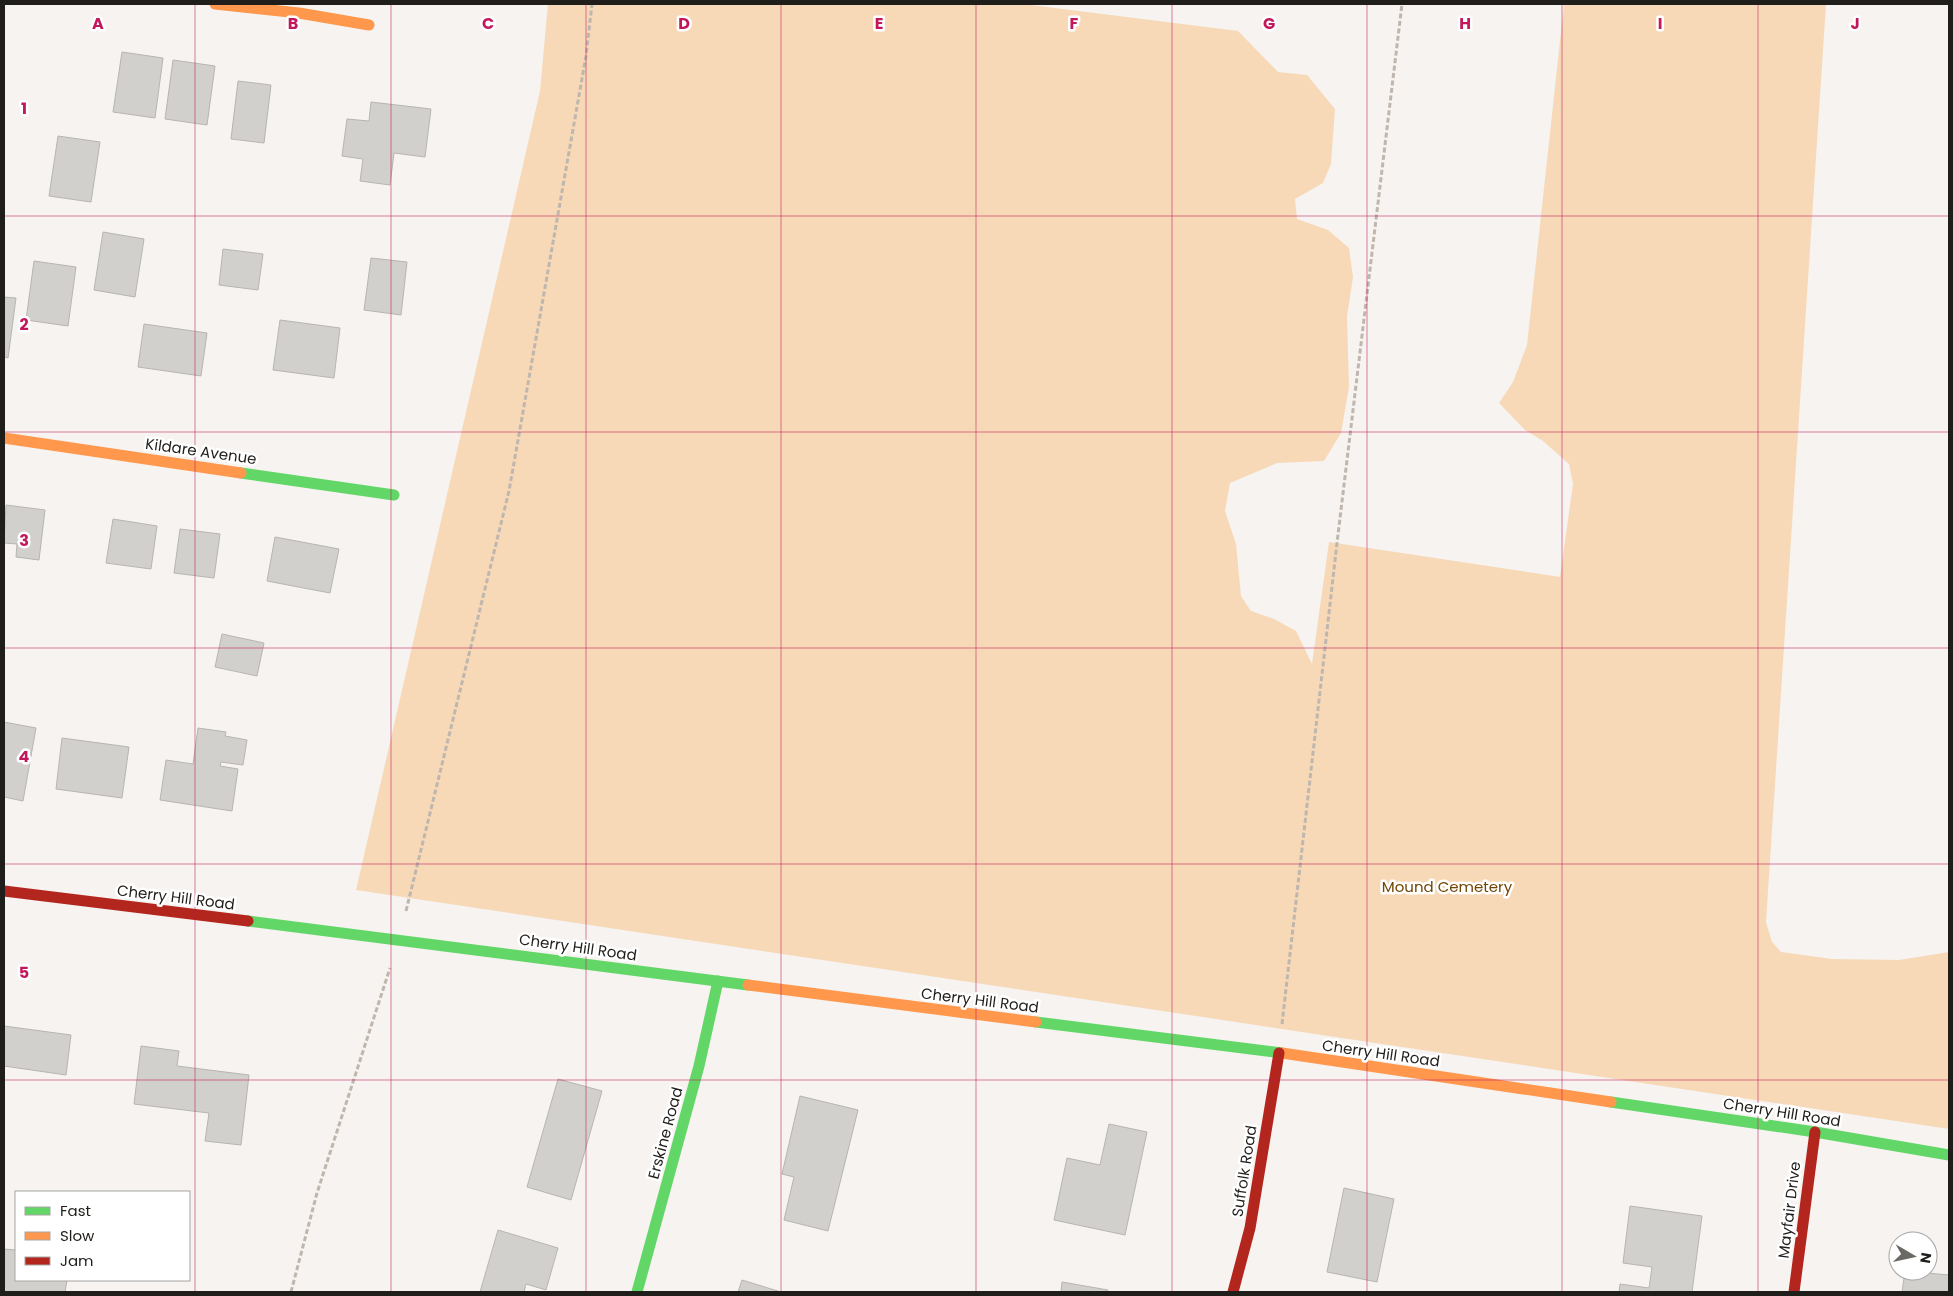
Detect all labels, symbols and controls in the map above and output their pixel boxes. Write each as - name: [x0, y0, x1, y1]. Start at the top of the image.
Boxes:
- text: A: [92, 12, 104, 35]
- text: B: [288, 12, 298, 35]
- text: C: [482, 12, 494, 35]
- text: D: [678, 12, 690, 35]
- text: E: [875, 12, 883, 35]
- text: F: [1070, 12, 1079, 35]
- text: G: [1263, 12, 1275, 35]
- text: H: [1459, 12, 1471, 35]
- text: I: [1658, 12, 1662, 35]
- text: J: [1850, 12, 1860, 35]
- text: 1: [21, 97, 27, 120]
- text: 2: [19, 313, 29, 336]
- street label: Kildare Avenue: [144, 433, 258, 469]
- text: 3: [19, 529, 29, 552]
- text: 4: [19, 745, 30, 768]
- park label: Mound Cemetery: [1382, 876, 1513, 897]
- street label: Cherry Hill Road: [116, 879, 236, 915]
- street label: Cherry Hill Road: [518, 928, 638, 966]
- text: 5: [19, 961, 29, 984]
- street label: Cherry Hill Road: [920, 982, 1040, 1018]
- street label: Cherry Hill Road: [1321, 1034, 1441, 1072]
- street label: Erskine Road: [643, 1085, 687, 1181]
- street label: Cherry Hill Road: [1722, 1092, 1842, 1132]
- street label: Suffolk Road: [1226, 1124, 1262, 1218]
- street label: Mayfair Drive: [1773, 1160, 1805, 1260]
- legend: [15, 1191, 190, 1281]
- text: Fast: [60, 1200, 91, 1221]
- text: Slow: [60, 1225, 95, 1246]
- north arrow: [1888, 1231, 1938, 1281]
- text: Jam: [60, 1250, 94, 1271]
- text: N: [1915, 1251, 1937, 1265]

